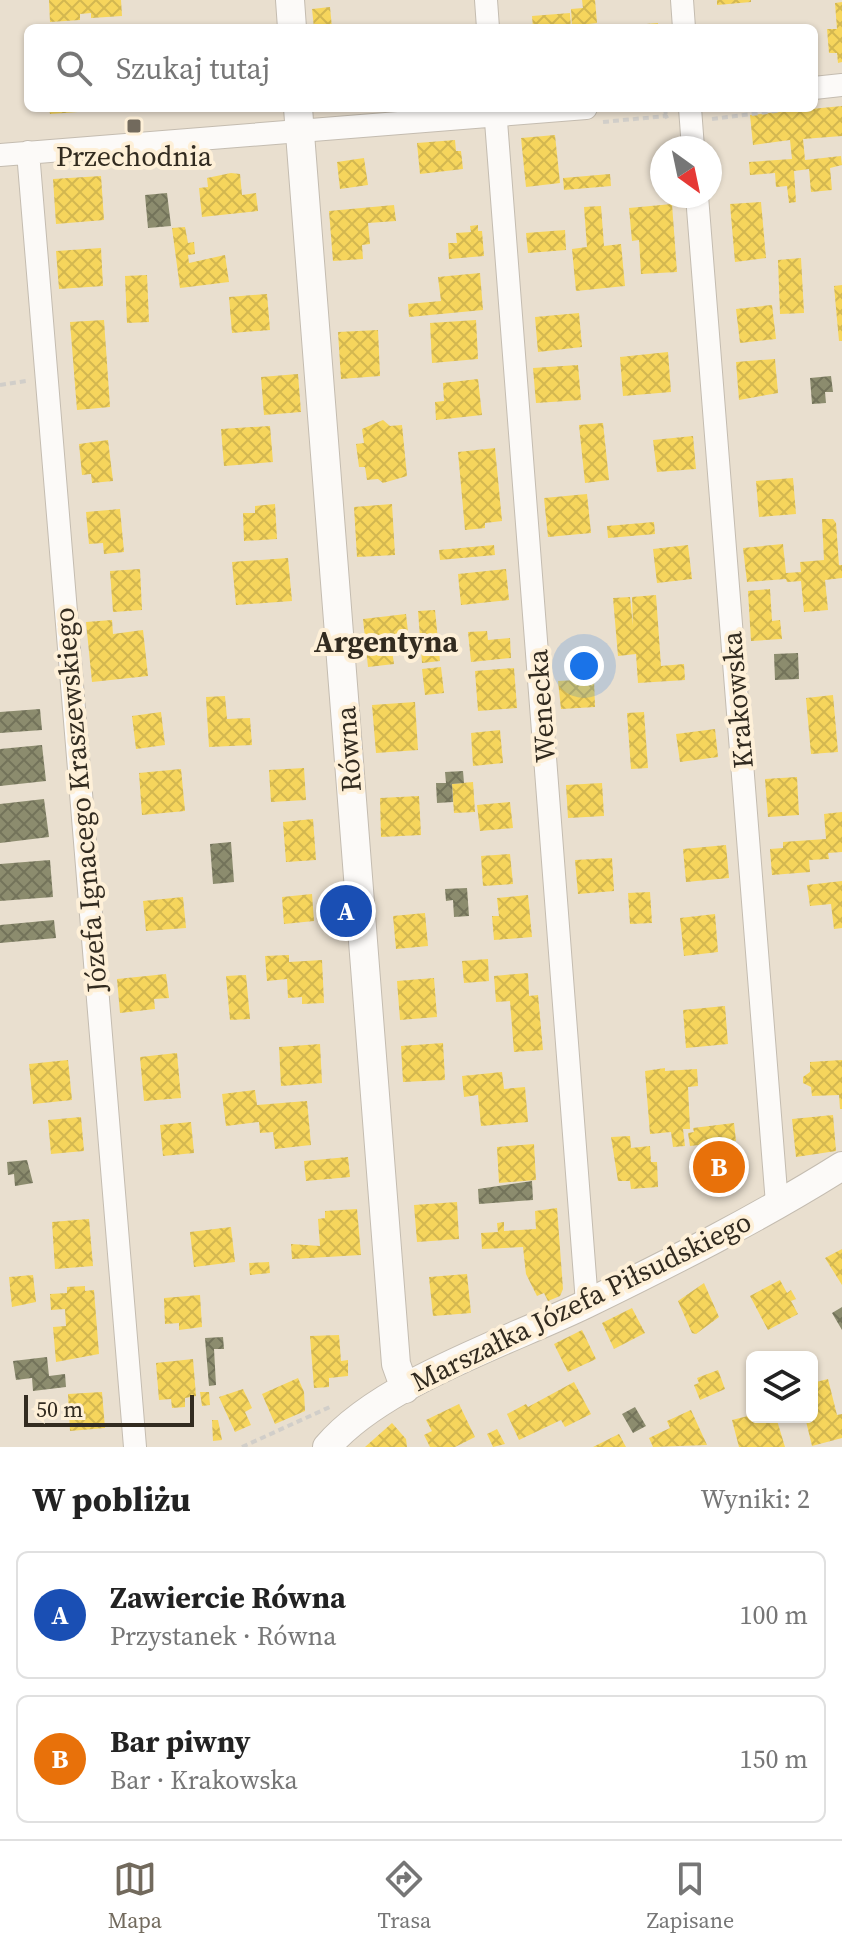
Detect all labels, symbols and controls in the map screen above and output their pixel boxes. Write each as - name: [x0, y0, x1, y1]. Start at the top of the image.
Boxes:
- search box: [24, 24, 818, 112]
- icon: search: [52, 46, 96, 90]
- text: Szukaj tutaj: [116, 48, 270, 89]
- marker: Przechodnia: [125, 117, 143, 135]
- north arrow: [650, 136, 722, 208]
- place label: Przechodnia: [56, 137, 213, 175]
- street label: Józefa Ignacego Kraszewskiego: [44, 606, 116, 995]
- district label: Argentyna: [314, 621, 459, 662]
- street label: Krakowska: [712, 629, 762, 770]
- your location: [564, 646, 604, 686]
- street label: Wenecka: [518, 647, 564, 764]
- street label: Równa: [326, 704, 370, 793]
- pin: A: [320, 881, 372, 941]
- pin: B: [693, 1137, 745, 1197]
- street label: Marszałka Józefa Piłsudskiego: [405, 1202, 757, 1400]
- map controls: [746, 1351, 818, 1423]
- button: layers: [746, 1351, 818, 1423]
- scale bar: [24, 1391, 194, 1427]
- text: 50 m: [36, 1394, 83, 1424]
- text: W pobliżu: [32, 1476, 191, 1522]
- text: Wyniki: 2: [700, 1481, 810, 1517]
- text: Zawiercie Równa: [110, 1577, 346, 1618]
- text: A: [51, 1597, 69, 1633]
- text: 100 m: [740, 1597, 808, 1633]
- text: Przystanek · Równa: [110, 1618, 337, 1654]
- text: Bar piwny: [110, 1721, 251, 1762]
- text: B: [52, 1741, 68, 1777]
- text: 150 m: [740, 1741, 808, 1777]
- text: Bar · Krakowska: [110, 1762, 298, 1798]
- tab: Mapa: [108, 1857, 162, 1935]
- tab: Trasa: [378, 1857, 431, 1935]
- tab: Zapisane: [647, 1857, 734, 1935]

